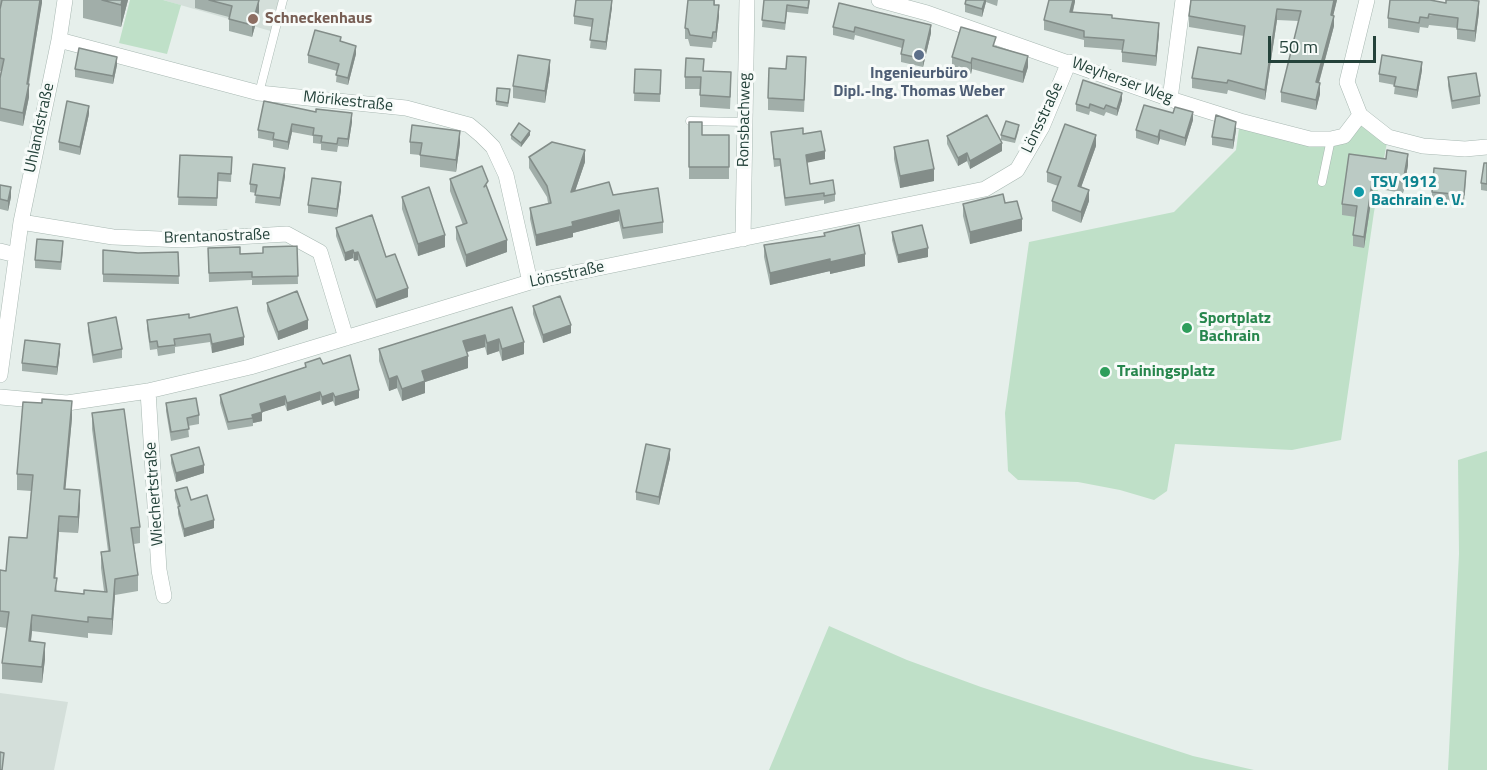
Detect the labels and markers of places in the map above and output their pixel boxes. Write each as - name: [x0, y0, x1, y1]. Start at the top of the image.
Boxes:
- place label: Schneckenhaus: [265, 9, 372, 29]
- marker: Schneckenhaus: [246, 12, 260, 26]
- marker: Ingenieurbüro Dipl.-Ing. Thomas Weber: [912, 48, 926, 62]
- place label: Ingenieurbüro Dipl.-Ing. Thomas Weber: [833, 64, 1005, 102]
- place label: TSV 1912 Bachrain e. V.: [1371, 173, 1464, 211]
- marker: TSV 1912 Bachrain e. V.: [1352, 185, 1366, 199]
- place label: Sportplatz Bachrain: [1199, 309, 1271, 347]
- marker: Sportplatz Bachrain: [1180, 321, 1194, 335]
- place label: Trainingsplatz: [1117, 362, 1215, 382]
- marker: Trainingsplatz: [1098, 365, 1112, 379]

